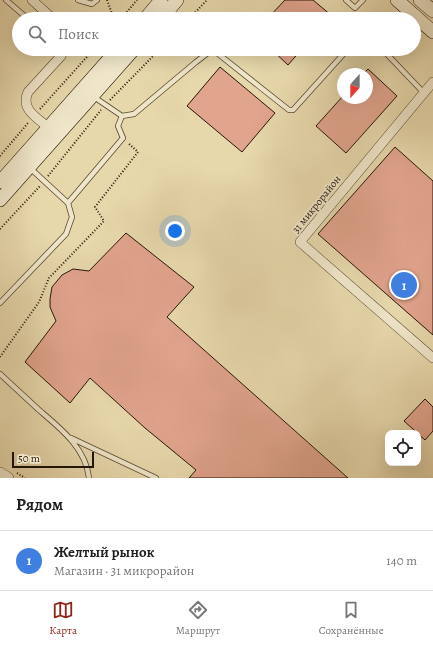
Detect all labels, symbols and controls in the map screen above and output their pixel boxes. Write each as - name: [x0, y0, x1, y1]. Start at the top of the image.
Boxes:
- search box: [12, 12, 421, 56]
- icon: search: [26, 23, 48, 45]
- text: Поиск: [58, 24, 99, 44]
- north arrow: [337, 68, 373, 104]
- street label: 31 микрорайон: [288, 172, 344, 236]
- your location: [165, 221, 185, 241]
- pin: 1: [391, 270, 417, 300]
- map controls: [385, 430, 421, 466]
- button: locate: [385, 430, 421, 466]
- scale bar: [12, 450, 94, 469]
- text: 50 m: [18, 451, 40, 466]
- text: Рядом: [16, 493, 63, 516]
- text: Желтый рынок: [54, 542, 155, 562]
- text: 1: [27, 552, 31, 569]
- text: 140 m: [386, 552, 417, 569]
- text: Магазин · 31 микрорайон: [54, 562, 194, 579]
- tab: Карта: [49, 599, 77, 638]
- tab: Маршрут: [176, 599, 220, 638]
- tab: Сохранённые: [319, 599, 384, 638]

